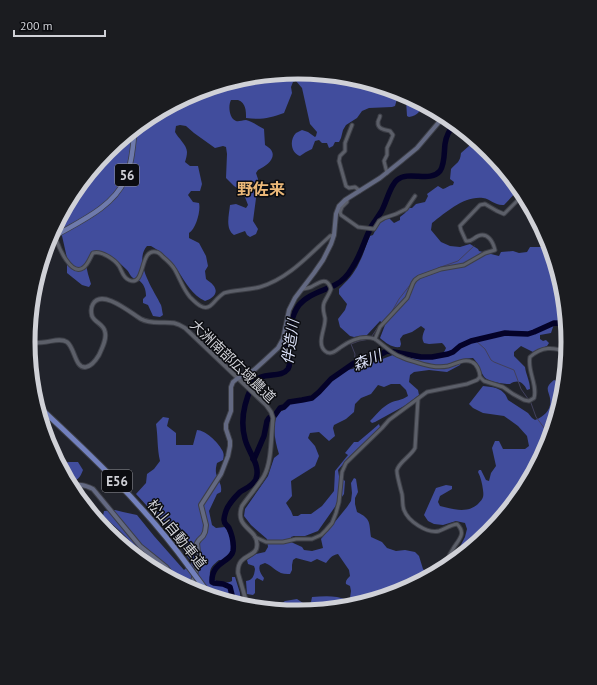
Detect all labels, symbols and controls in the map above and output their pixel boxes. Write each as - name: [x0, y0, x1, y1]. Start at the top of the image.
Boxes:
- scale bar: [14, 12, 105, 38]
- text: 200 m: [20, 18, 53, 33]
- road number: 56: [115, 164, 139, 186]
- district label: 野佐来: [237, 179, 285, 199]
- street label: 大洲南部広域農道: [186, 316, 280, 406]
- water label: 伴造川: [277, 316, 303, 366]
- water label: 森川: [350, 345, 386, 374]
- road number: E56: [102, 470, 132, 492]
- street label: 松山自動車道: [144, 496, 210, 572]

